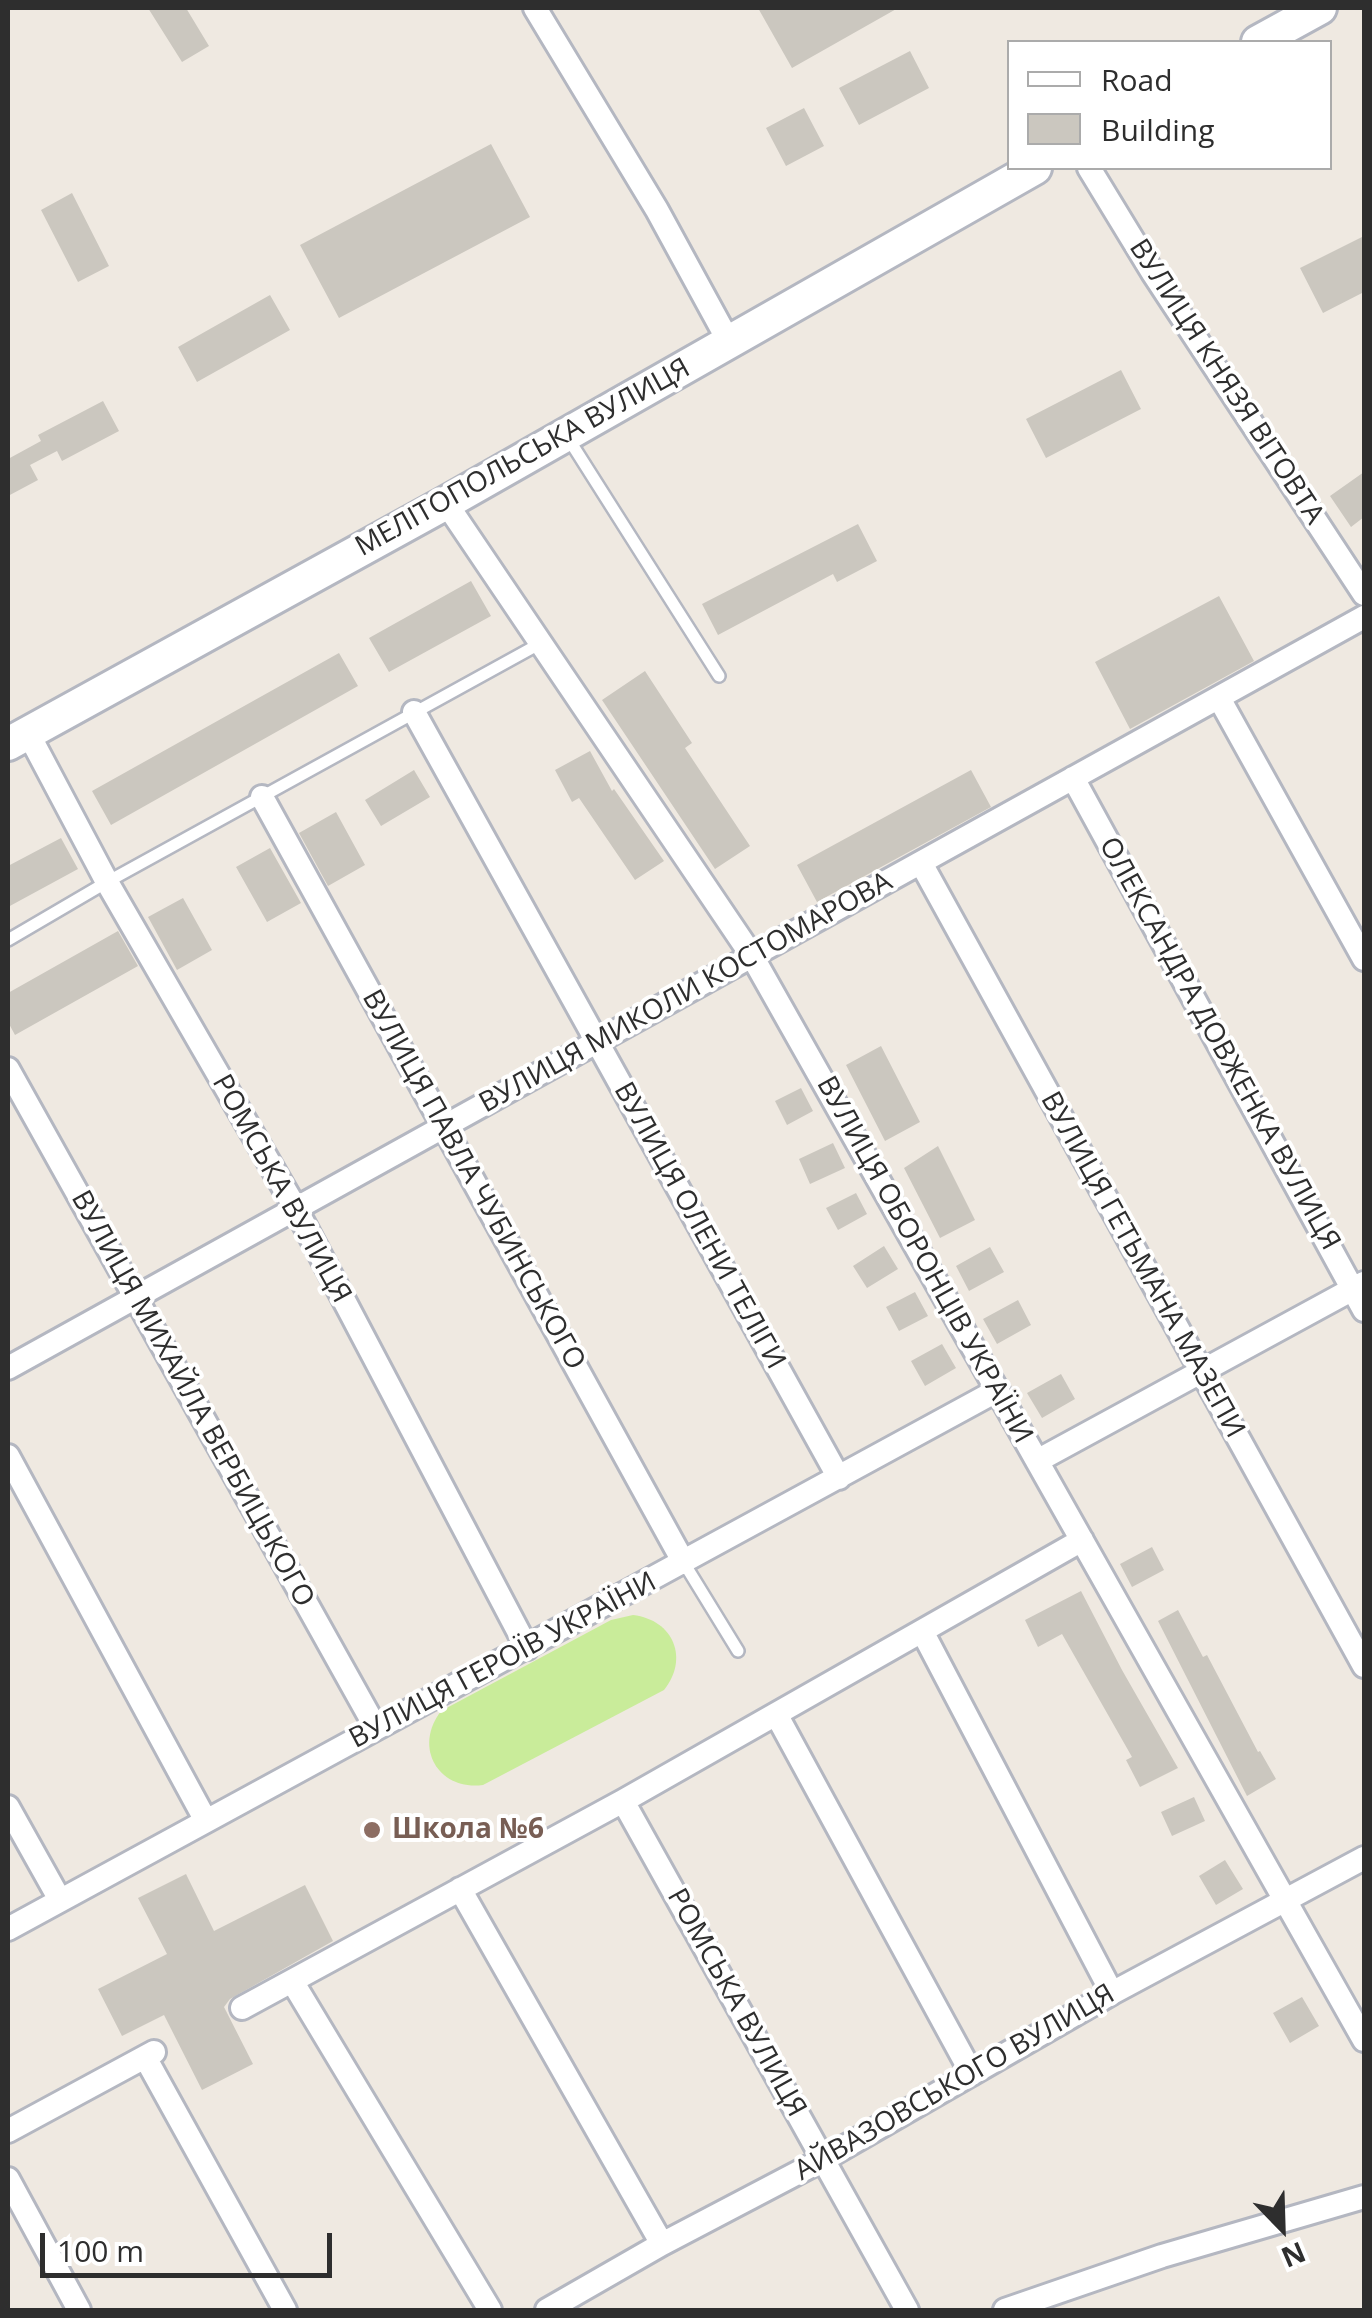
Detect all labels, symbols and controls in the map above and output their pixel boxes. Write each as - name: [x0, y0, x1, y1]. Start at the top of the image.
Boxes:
- legend: [1007, 40, 1332, 170]
- text: Road: [1101, 59, 1173, 100]
- text: Building: [1101, 109, 1215, 150]
- street label: ВУЛИЦЯ КНЯЗЯ ВІТОВТА: [1121, 233, 1331, 531]
- street label: МЕЛІТОПОЛЬСЬКА ВУЛИЦЯ: [350, 352, 696, 564]
- street label: ОЛЕКСАНДРА ДОВЖЕНКА ВУЛИЦЯ: [1091, 832, 1347, 1256]
- street label: ВУЛИЦЯ МИКОЛИ КОСТОМАРОВА: [474, 865, 898, 1121]
- street label: ВУЛИЦЯ ПАВЛА ЧУБИНСЬКОГО: [354, 984, 592, 1376]
- street label: РОМСЬКА ВУЛИЦЯ: [204, 1069, 358, 1309]
- street label: ВУЛИЦЯ ОБОРОНЦІВ УКРАЇНИ: [809, 1071, 1039, 1449]
- street label: ВУЛИЦЯ ОЛЕНИ ТЕЛІГИ: [606, 1077, 792, 1375]
- street label: ВУЛИЦЯ ГЕТЬМАНА МАЗЕПИ: [1033, 1086, 1251, 1444]
- street label: ВУЛИЦЯ МИХАЙЛА ВЕРБИЦЬКОГО: [63, 1185, 321, 1613]
- street label: ВУЛИЦЯ ГЕРОЇВ УКРАЇНИ: [344, 1566, 662, 1756]
- place label: Школа №6: [392, 1813, 544, 1847]
- marker: Школа №6: [361, 1819, 383, 1841]
- street label: РОМСЬКА ВУЛИЦЯ: [659, 1883, 813, 2123]
- street label: АЙВАЗОВСЬКОГО ВУЛИЦЯ: [789, 1978, 1121, 2188]
- north arrow: [1232, 2178, 1332, 2278]
- scale bar: [45, 2213, 338, 2275]
- text: 100 m: [57, 2230, 144, 2271]
- text: N: [1276, 2234, 1312, 2278]

